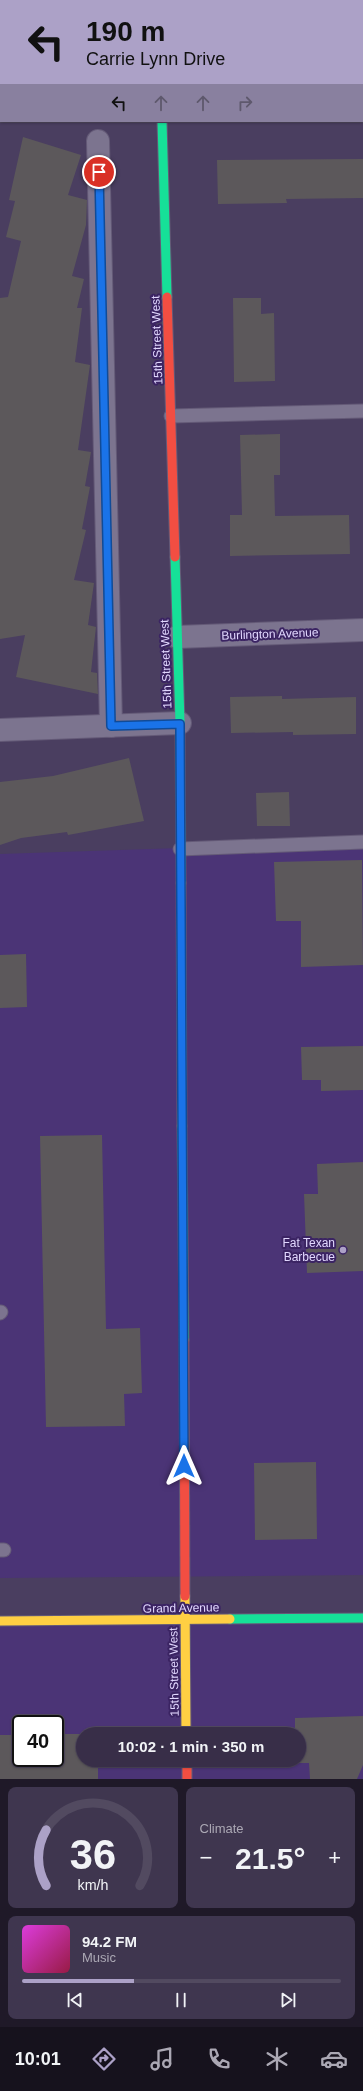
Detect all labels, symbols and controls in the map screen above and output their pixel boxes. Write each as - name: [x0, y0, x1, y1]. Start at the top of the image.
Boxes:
- icon: left: [20, 16, 72, 68]
- text: 190 m: [86, 16, 165, 47]
- text: Carrie Lynn Drive: [86, 49, 225, 69]
- icon: left: [108, 92, 130, 114]
- icon: ahead: [150, 92, 172, 114]
- icon: ahead: [192, 92, 214, 114]
- icon: right: [234, 92, 256, 114]
- pin: [82, 155, 116, 189]
- icon: arrive: [88, 161, 110, 183]
- street label: 15th Street West: [148, 295, 166, 385]
- street label: 15th Street West: [157, 619, 175, 709]
- street label: Burlington Avenue: [221, 625, 319, 643]
- place label: Fat Texan Barbecue: [283, 1236, 335, 1264]
- marker: Fat Texan Barbecue: [338, 1245, 348, 1255]
- position arrow: [163, 1445, 205, 1487]
- street label: Grand Avenue: [143, 1600, 220, 1616]
- street label: 15th Street West: [166, 1627, 182, 1717]
- speed limit sign: 40: [12, 1715, 64, 1767]
- text: 10:02 · 1 min · 350 m: [118, 1738, 264, 1755]
- text: Climate: [200, 1821, 244, 1836]
- text: 36: [70, 1830, 116, 1877]
- text: 21.5°: [235, 1842, 305, 1875]
- text: −: [200, 1845, 212, 1870]
- text: +: [328, 1845, 341, 1870]
- text: km/h: [77, 1876, 108, 1892]
- text: 94.2 FM: [82, 1933, 137, 1950]
- text: Music: [82, 1950, 116, 1965]
- icon: previous: [64, 1989, 86, 2011]
- icon: pause: [170, 1989, 192, 2011]
- icon: next: [277, 1989, 299, 2011]
- icon: directions: [90, 2045, 118, 2073]
- icon: music: [148, 2045, 176, 2073]
- icon: phone: [205, 2045, 233, 2073]
- icon: climate: [263, 2045, 291, 2073]
- icon: car: [320, 2045, 348, 2073]
- text: 10:01: [15, 2049, 61, 2069]

